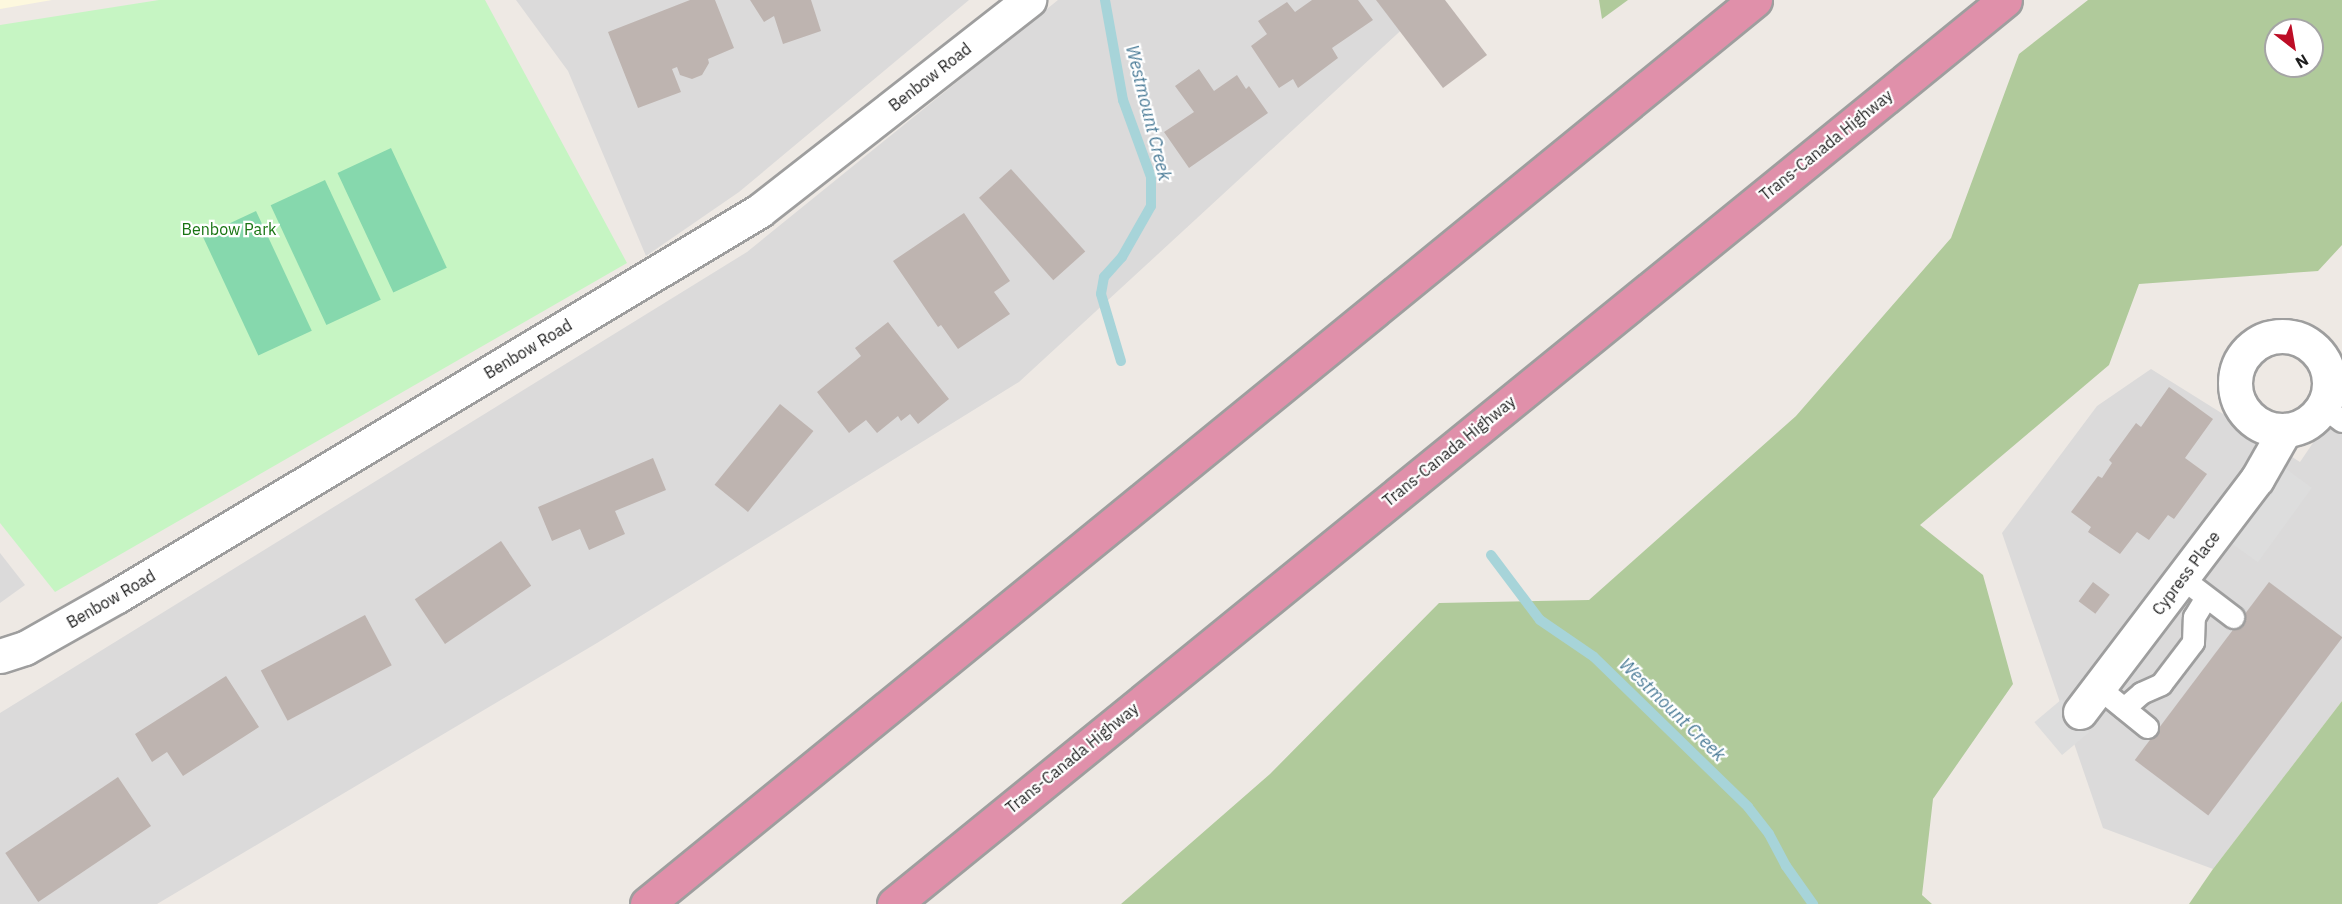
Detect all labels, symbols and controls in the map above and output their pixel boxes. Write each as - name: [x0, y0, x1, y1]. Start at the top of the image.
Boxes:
- north arrow: [2264, 18, 2324, 78]
- street label: Benbow Road: [885, 39, 975, 115]
- water label: Westmount Creek: [1121, 43, 1175, 183]
- text: N: [2292, 50, 2312, 73]
- street label: Trans-Canada Highway: [1756, 86, 1896, 204]
- park label: Benbow Park: [182, 219, 276, 239]
- street label: Benbow Road: [480, 315, 576, 383]
- street label: Trans-Canada Highway: [1379, 392, 1519, 510]
- street label: Cypress Place: [2148, 527, 2224, 619]
- street label: Benbow Road: [63, 566, 159, 632]
- water label: Westmount Creek: [1615, 654, 1729, 766]
- street label: Trans-Canada Highway: [1002, 699, 1142, 817]

